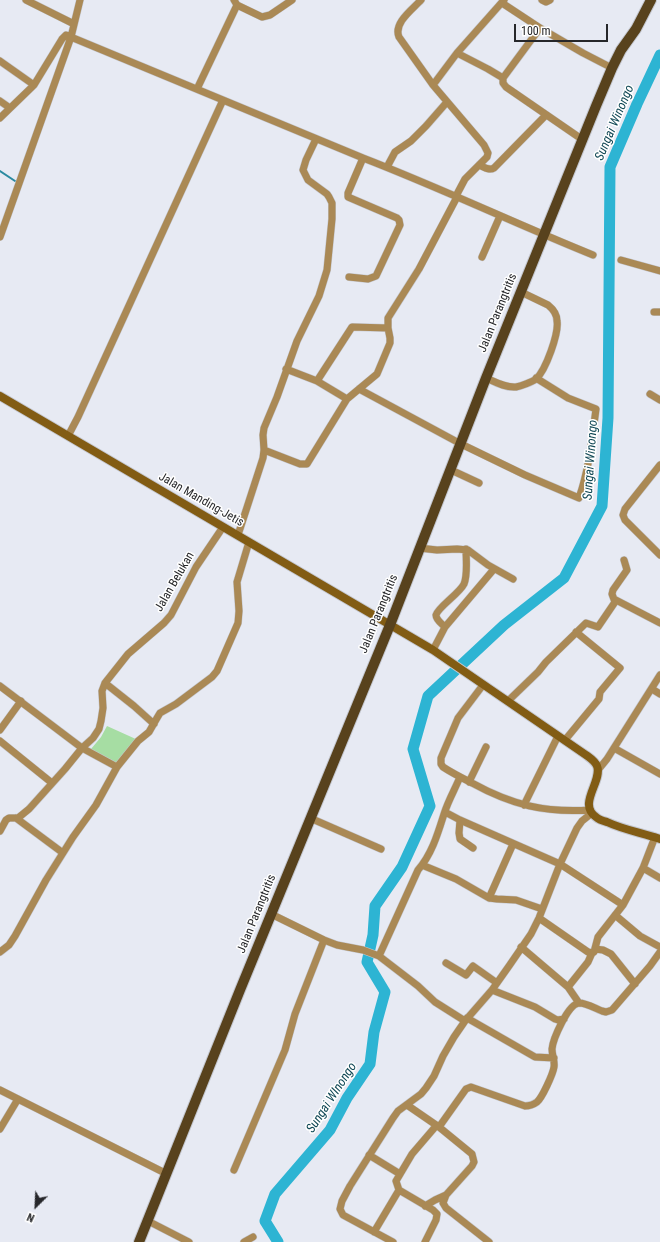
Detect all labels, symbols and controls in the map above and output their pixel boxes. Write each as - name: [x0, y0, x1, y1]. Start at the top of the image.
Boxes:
- scale bar: [516, 16, 610, 42]
- text: 100 m: [521, 24, 551, 38]
- water label: Sungai Winongo: [592, 83, 638, 163]
- street label: Jalan Parangtritis: [476, 272, 520, 354]
- water label: Sungai Winongo: [580, 419, 602, 501]
- street label: Jalan Manding-Jetis: [156, 470, 246, 530]
- street label: Jalan Belukan: [152, 550, 198, 614]
- street label: Jalan Parangtritis: [357, 573, 401, 655]
- street label: Jalan Parangtritis: [235, 873, 279, 955]
- water label: Sungai WInongo: [303, 1060, 361, 1136]
- north arrow: [16, 1186, 56, 1226]
- text: N: [25, 1210, 37, 1225]

